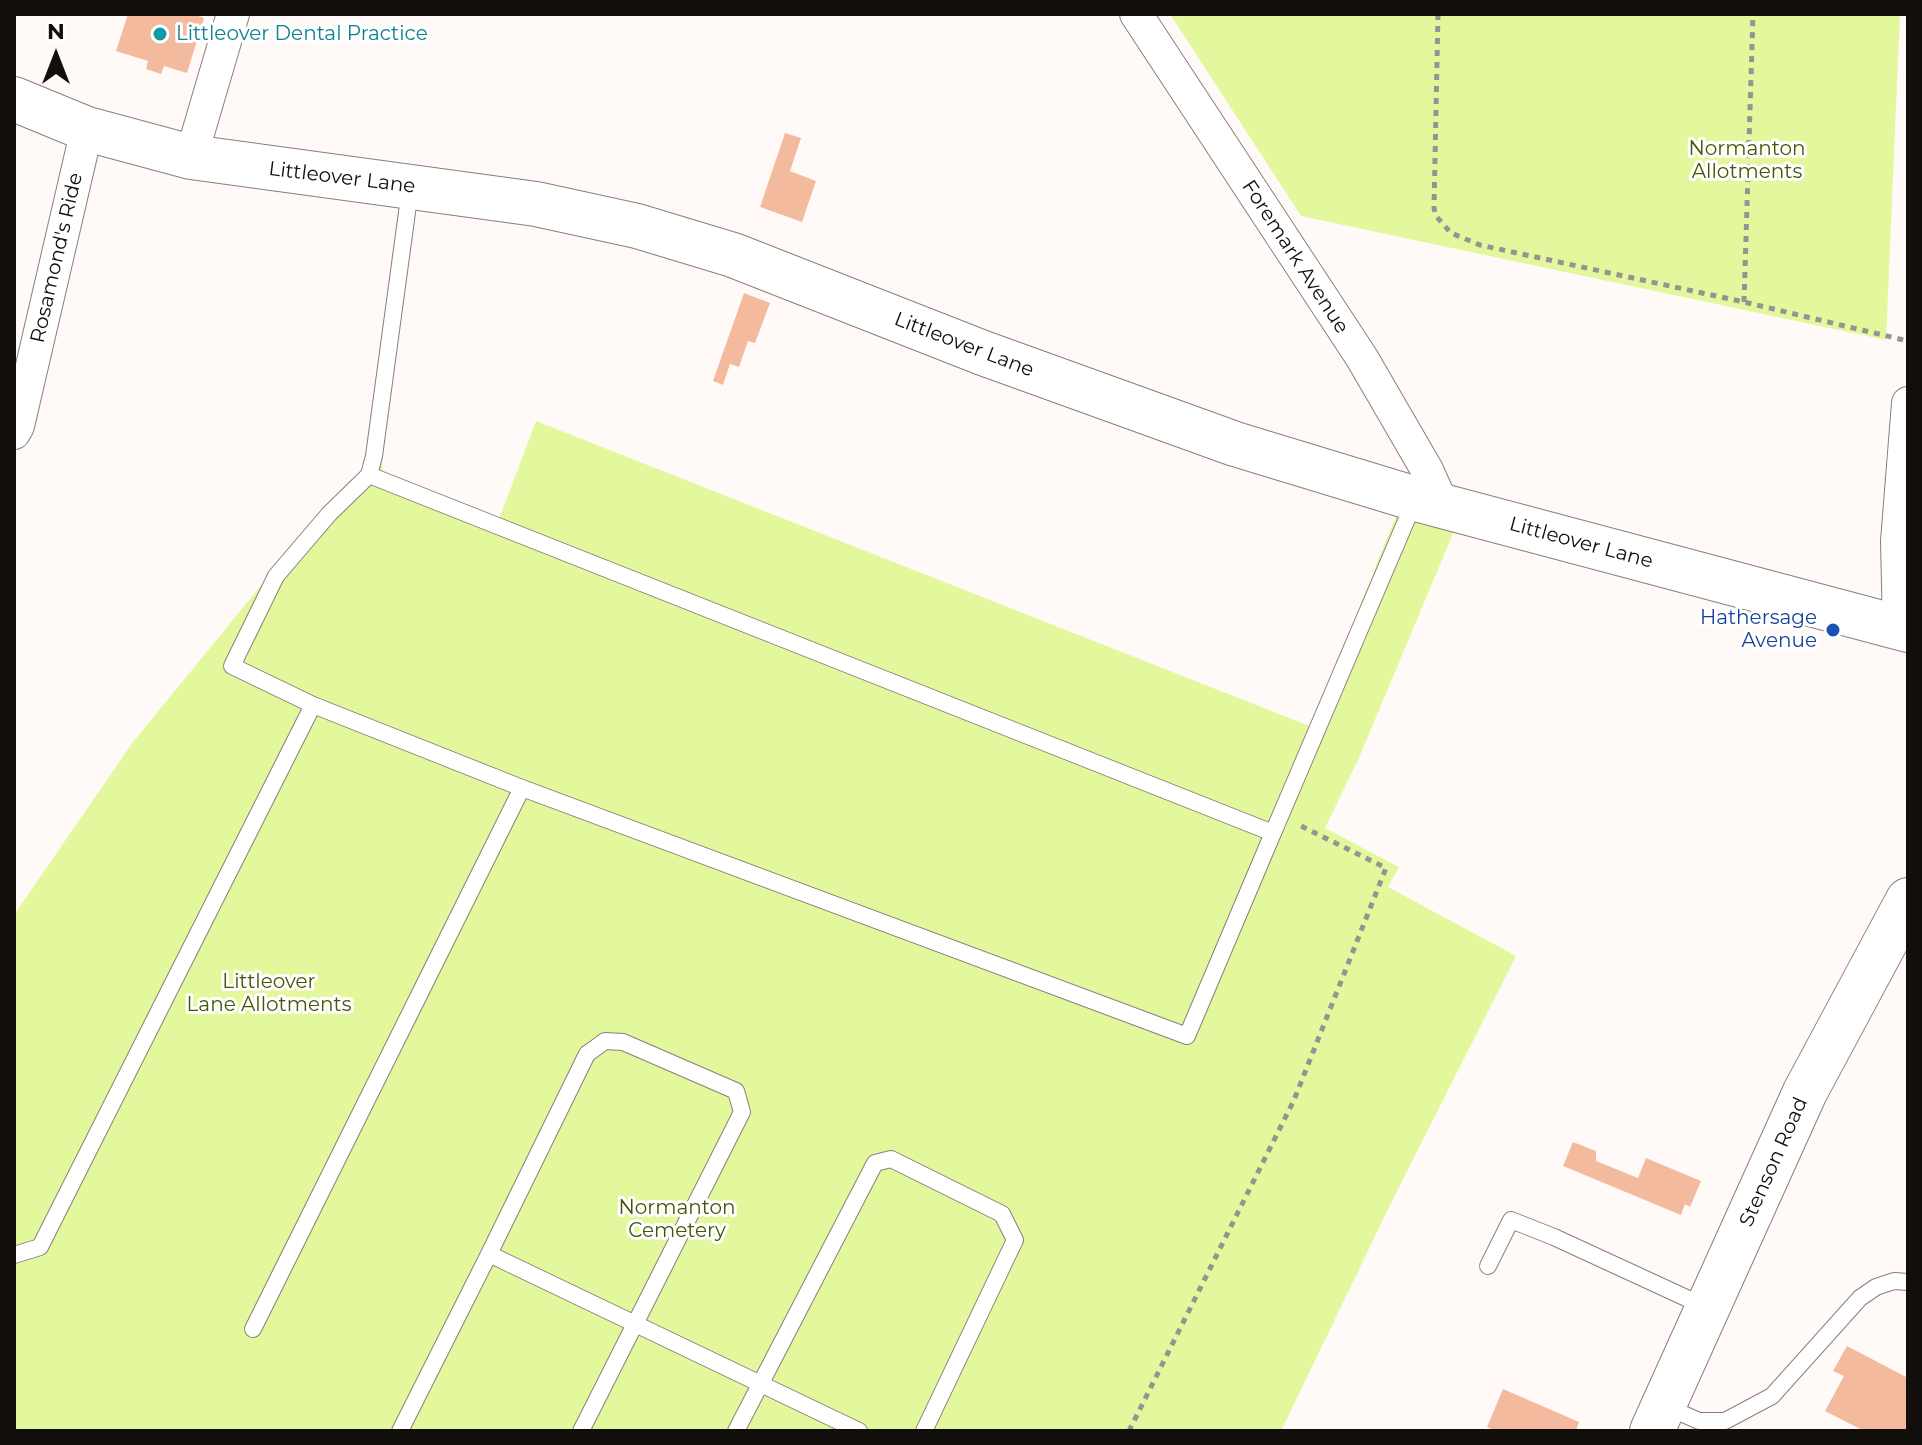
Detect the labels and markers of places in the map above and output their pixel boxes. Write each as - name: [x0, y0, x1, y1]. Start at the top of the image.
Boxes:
- place label: Littleover Dental Practice: [176, 22, 428, 46]
- marker: Littleover Dental Practice: [151, 25, 169, 43]
- place label: Hathersage Avenue: [1700, 606, 1817, 653]
- marker: Hathersage Avenue: [1824, 621, 1842, 639]

